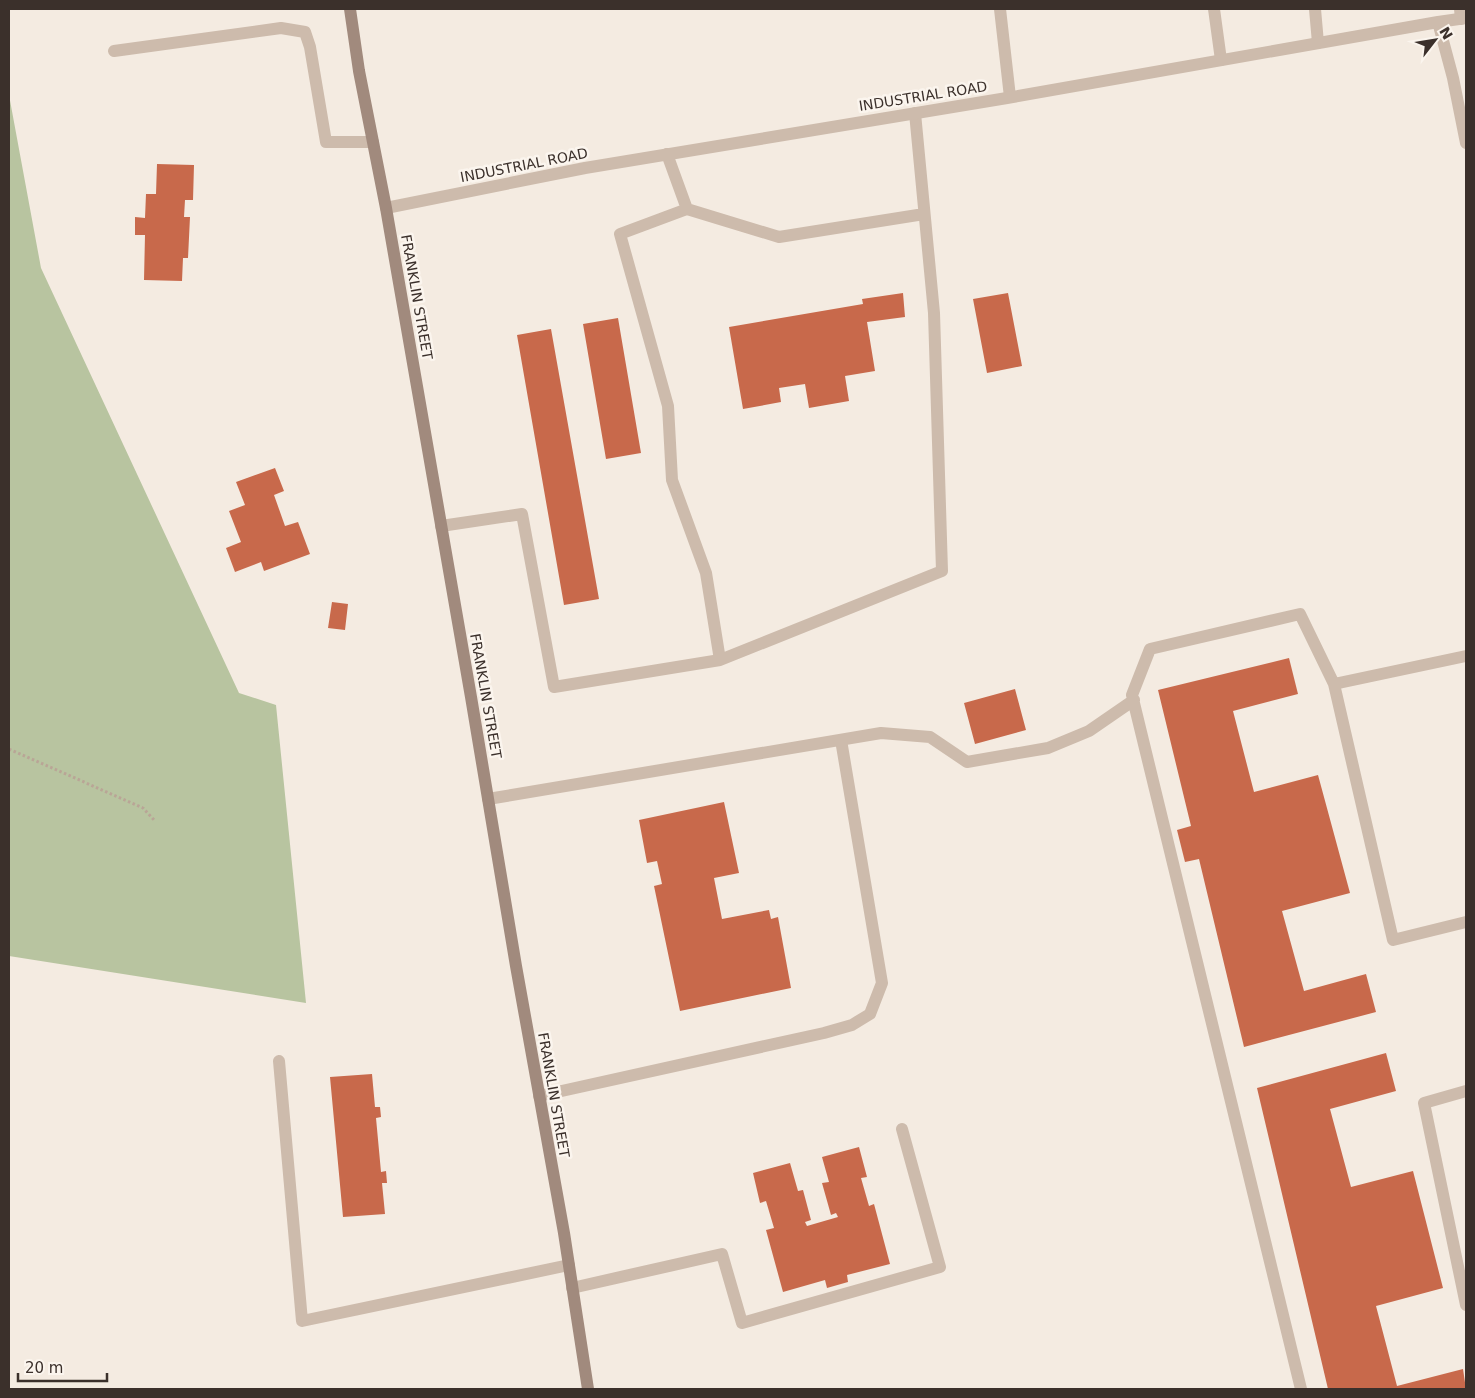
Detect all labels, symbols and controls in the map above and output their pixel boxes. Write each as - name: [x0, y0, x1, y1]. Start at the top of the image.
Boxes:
- north arrow: [1410, 15, 1460, 65]
- text: N: [1436, 24, 1456, 42]
- street label: INDUSTRIAL ROAD: [858, 78, 988, 114]
- street label: INDUSTRIAL ROAD: [459, 145, 589, 185]
- street label: FRANKLIN STREET: [398, 233, 436, 361]
- street label: FRANKLIN STREET: [467, 632, 505, 760]
- street label: FRANKLIN STREET: [535, 1031, 573, 1159]
- scale bar: [18, 1350, 106, 1382]
- text: 20 m: [25, 1359, 63, 1377]

